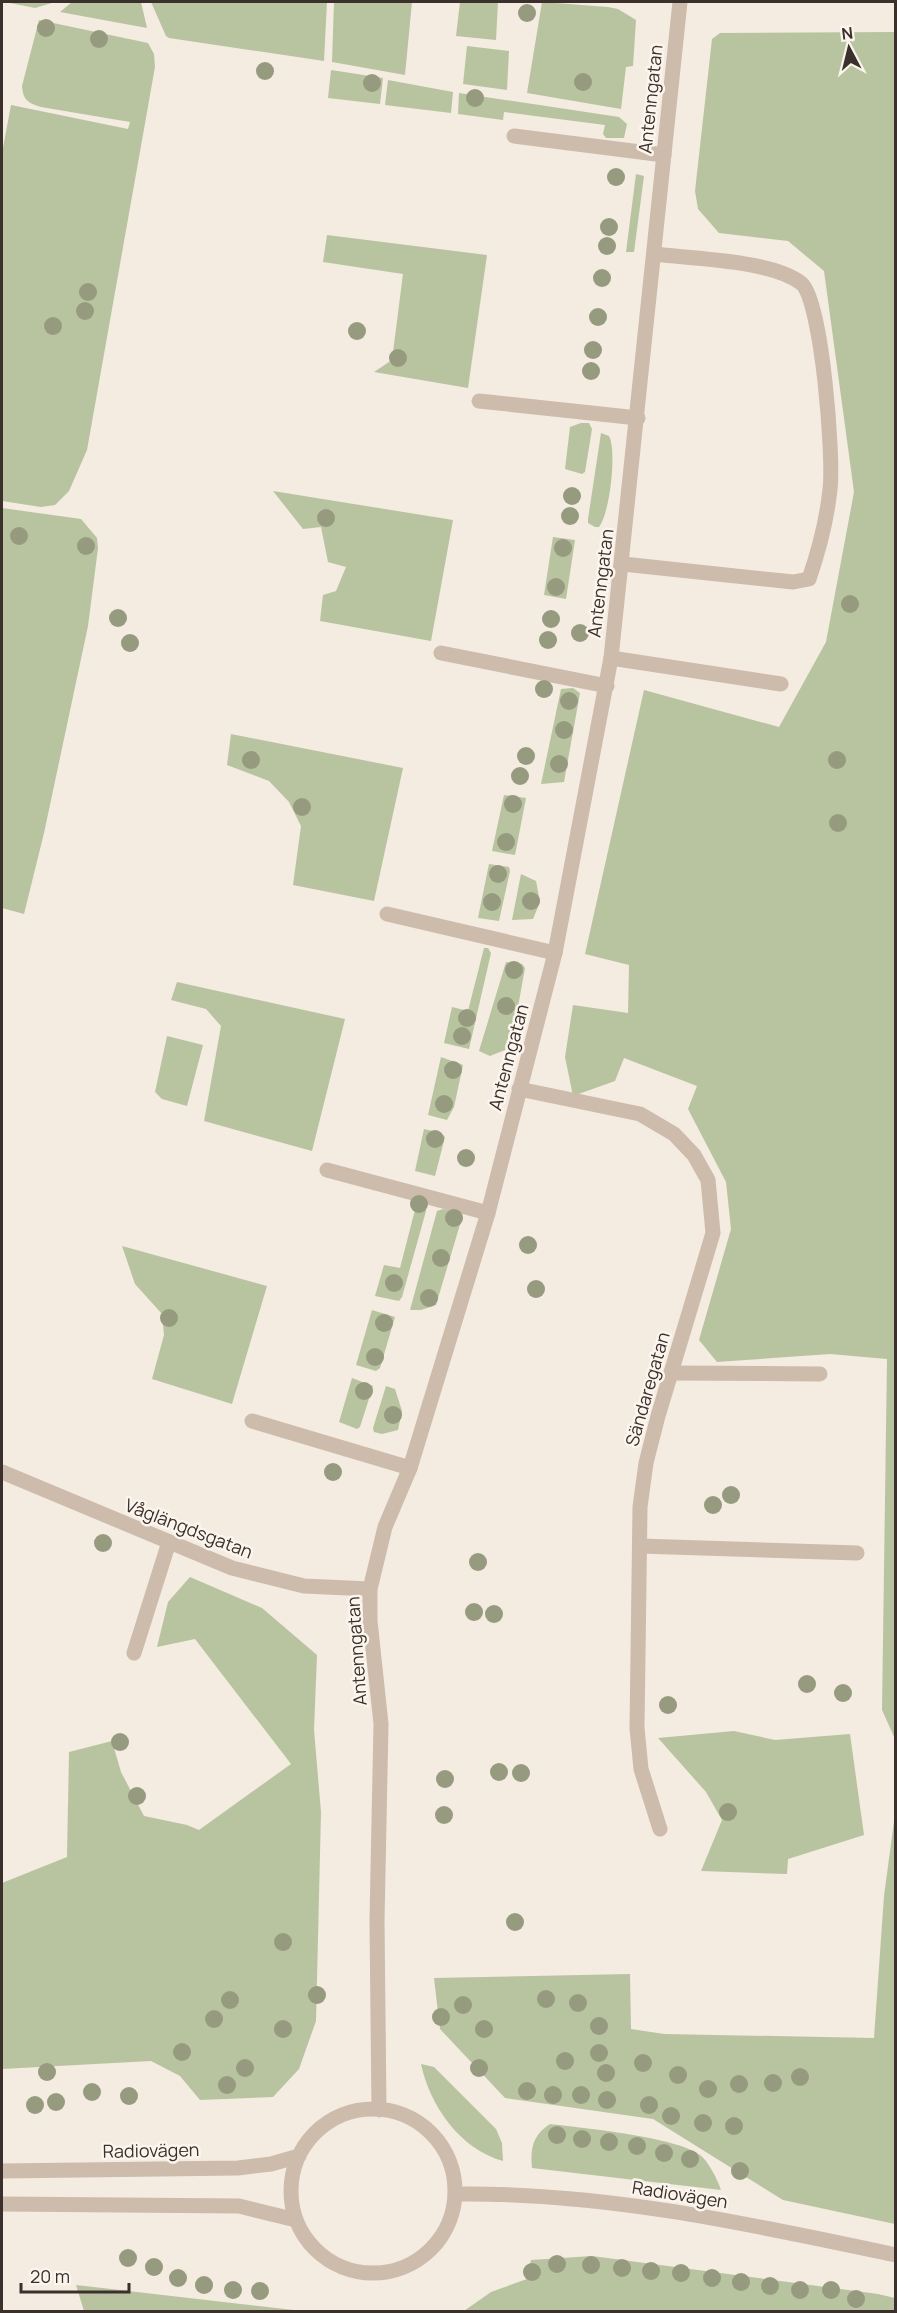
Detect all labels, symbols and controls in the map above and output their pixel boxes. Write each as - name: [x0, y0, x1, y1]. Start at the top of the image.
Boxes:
- north arrow: [819, 18, 879, 78]
- text: N: [840, 21, 854, 45]
- street label: Antenngatan: [632, 43, 668, 155]
- street label: Antenngatan: [581, 527, 619, 639]
- street label: Antenngatan: [482, 1001, 534, 1113]
- street label: Sändaregatan: [619, 1329, 675, 1449]
- street label: Våglängdsgatan: [122, 1493, 256, 1563]
- street label: Antenngatan: [340, 1596, 372, 1706]
- street label: Radiovägen: [102, 2137, 200, 2163]
- street label: Radiovägen: [630, 2175, 730, 2213]
- scale bar: [21, 2256, 129, 2294]
- text: 20 m: [30, 2264, 70, 2288]

